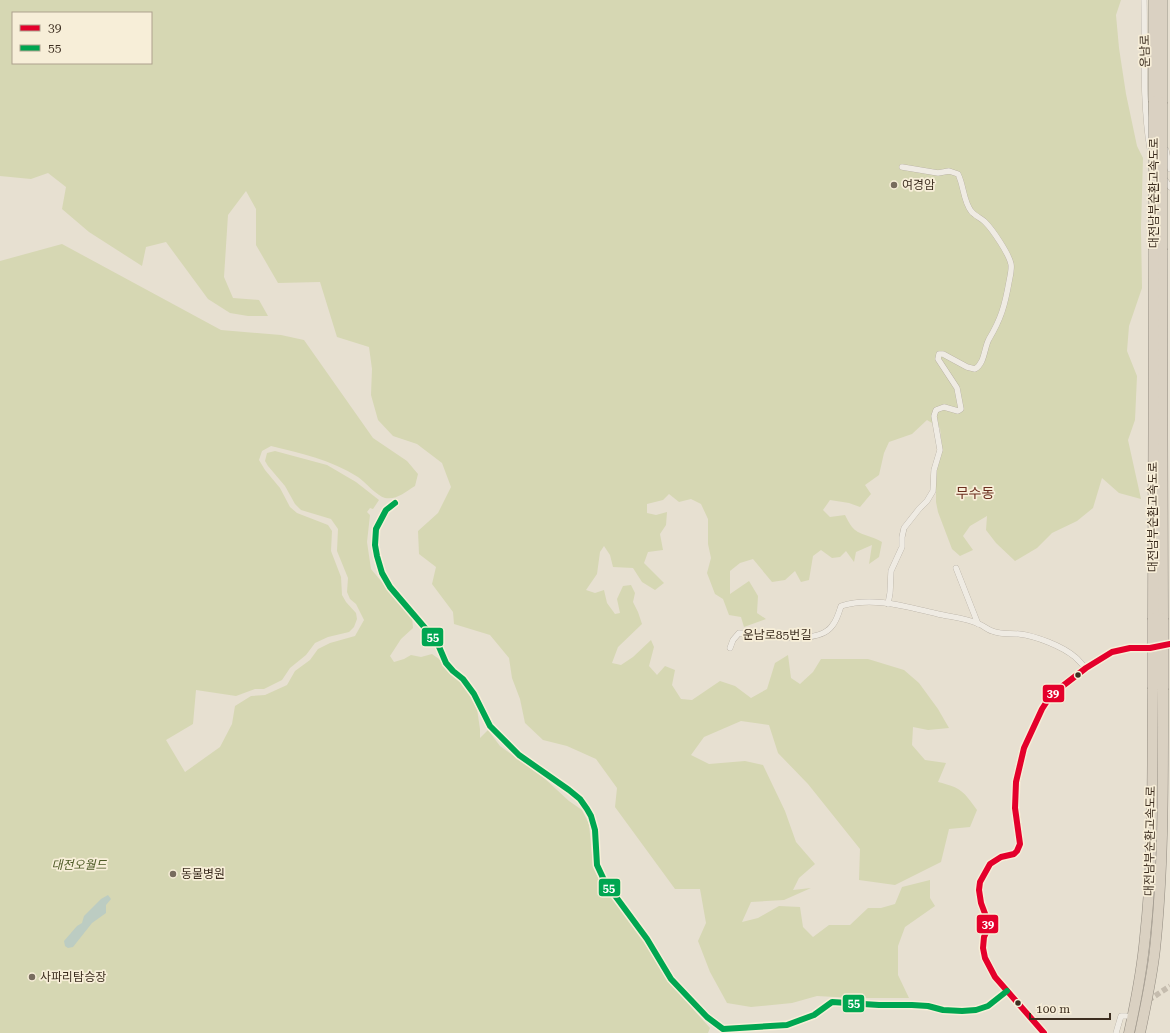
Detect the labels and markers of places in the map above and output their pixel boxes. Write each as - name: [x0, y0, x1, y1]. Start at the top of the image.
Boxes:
- place label: 여경암: [902, 178, 935, 192]
- marker: 여경암: [889, 180, 899, 190]
- unlabelled marker: [1073, 670, 1083, 680]
- place label: 동물병원: [181, 867, 225, 881]
- marker: 동물병원: [168, 869, 178, 879]
- place label: 사파리탐승장: [40, 970, 106, 984]
- marker: 사파리탐승장: [27, 972, 37, 982]
- unlabelled marker: [1013, 998, 1023, 1008]

